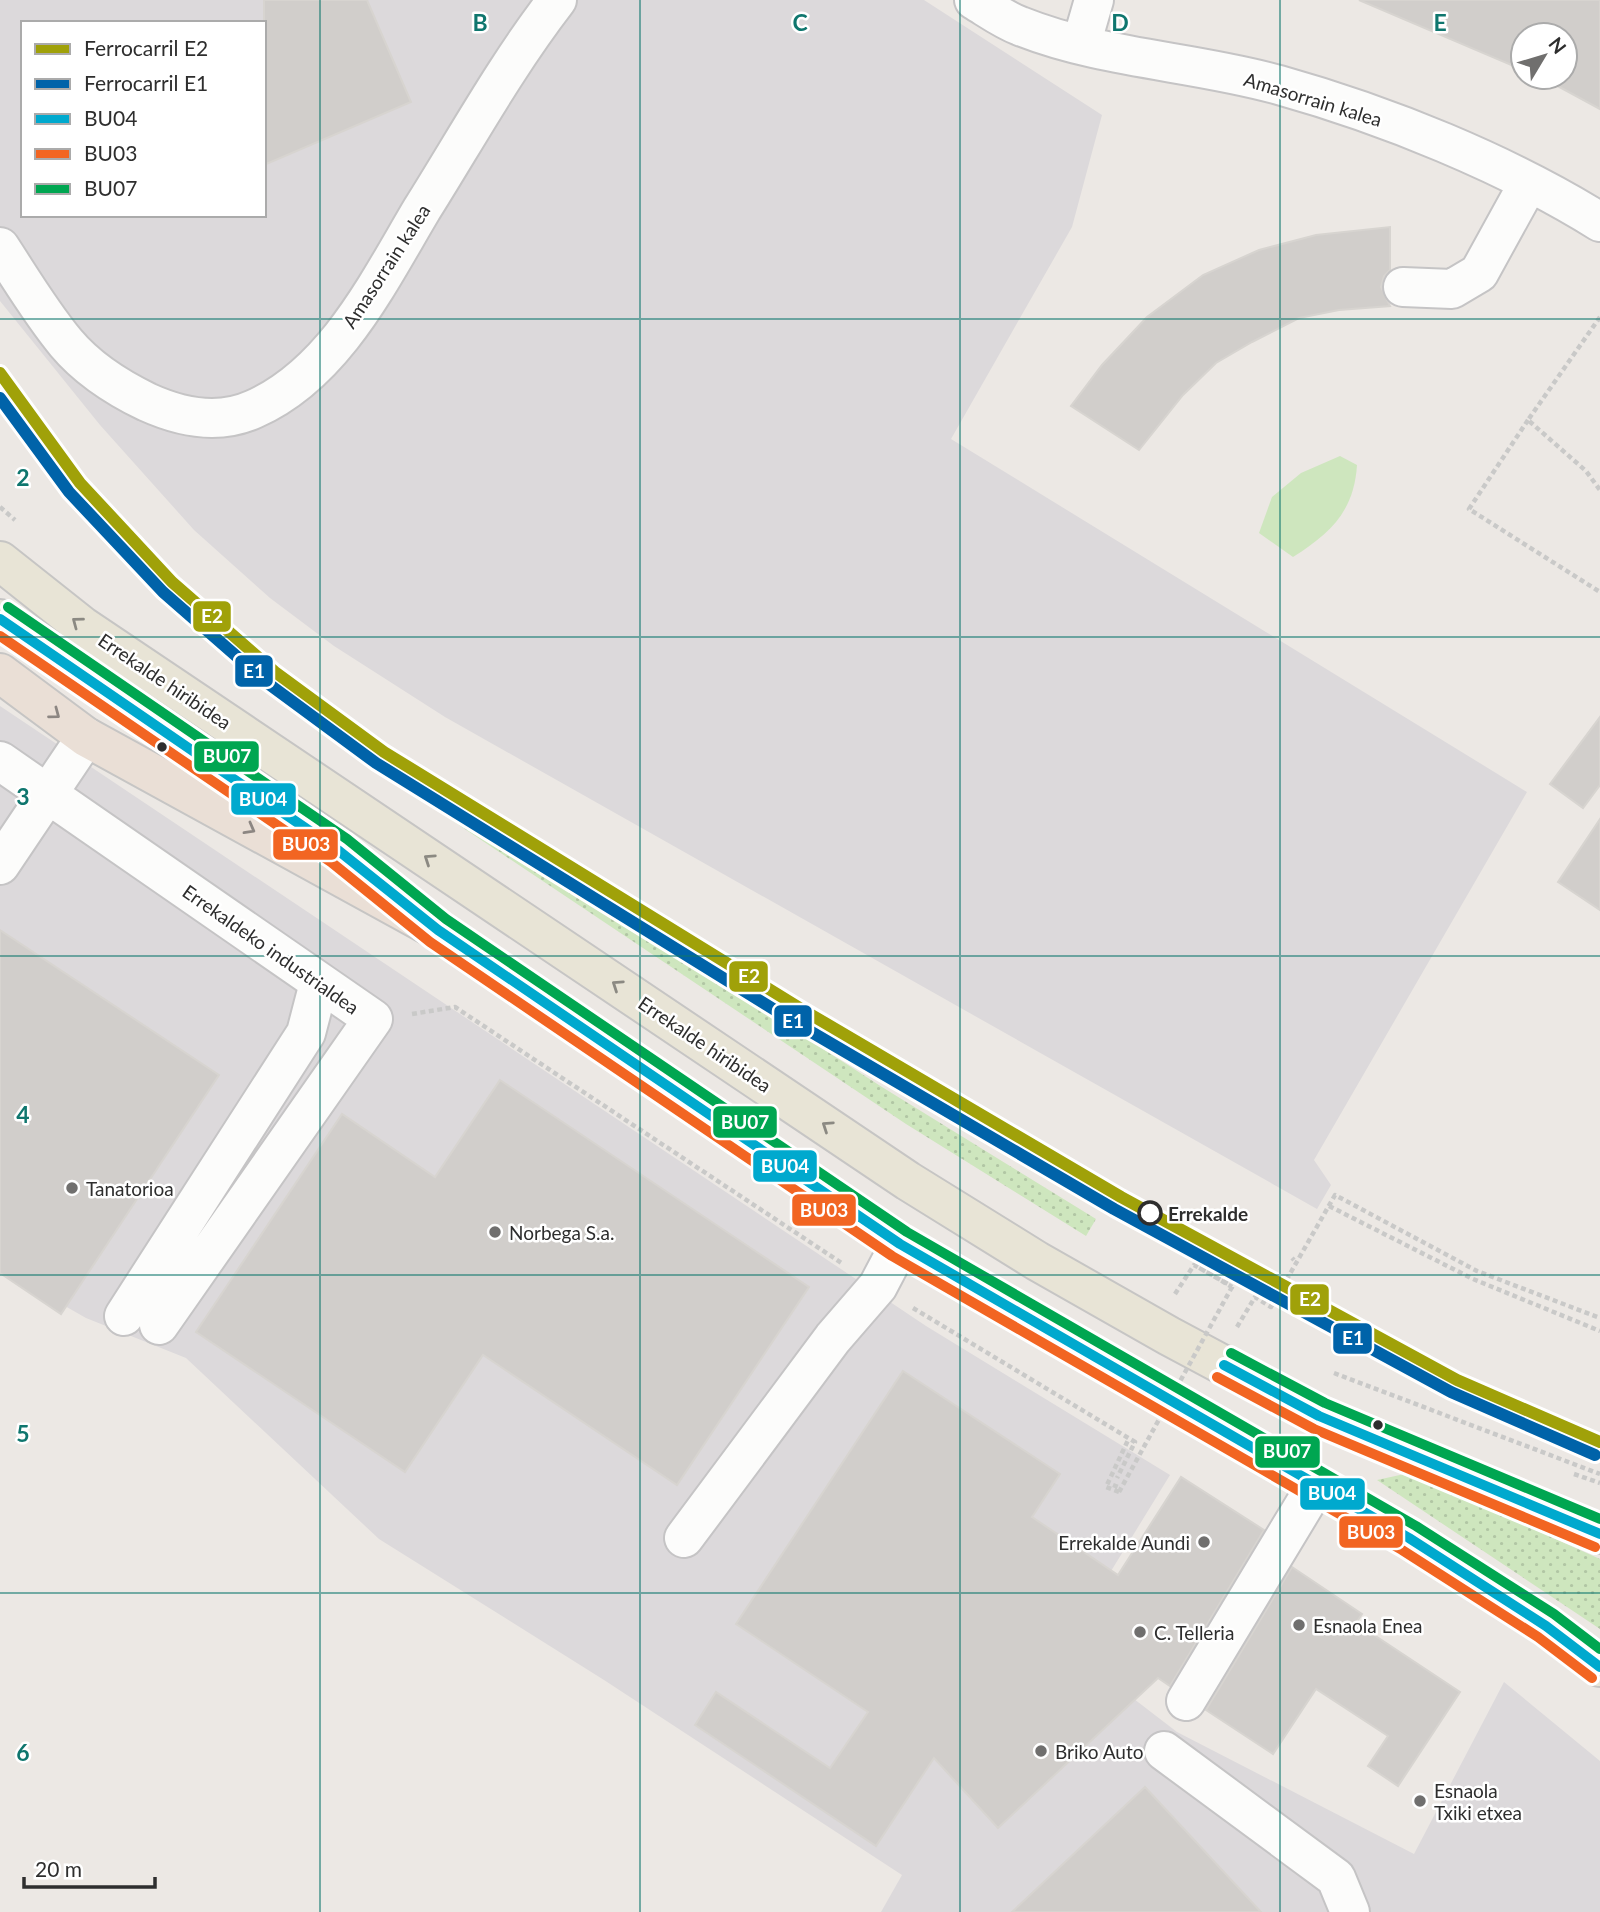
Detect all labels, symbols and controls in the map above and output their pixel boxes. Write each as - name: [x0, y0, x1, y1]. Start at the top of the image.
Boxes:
- text: B: [472, 8, 488, 36]
- text: C: [792, 8, 808, 36]
- text: D: [1111, 8, 1129, 36]
- text: E: [1433, 8, 1447, 36]
- legend: [21, 21, 266, 217]
- north arrow: [1509, 21, 1579, 91]
- text: N: [1544, 32, 1571, 58]
- text: Ferrocarril E2: [84, 35, 208, 60]
- street label: Amasorrain kalea: [1241, 67, 1385, 131]
- text: Ferrocarril E1: [84, 70, 208, 95]
- text: BU04: [84, 105, 137, 130]
- text: BU03: [84, 140, 137, 165]
- text: BU07: [84, 175, 137, 200]
- street label: Amasorrain kalea: [337, 200, 435, 332]
- text: 2: [16, 463, 30, 491]
- line badge: E2: [192, 600, 232, 633]
- text: E2: [201, 604, 223, 627]
- one-way arrow: [73, 617, 85, 630]
- street label: Errekalde hiribidea: [94, 628, 236, 734]
- line badge: E1: [234, 654, 274, 688]
- text: E1: [243, 659, 265, 682]
- one-way arrow: [47, 705, 59, 718]
- unlabelled marker: [155, 740, 169, 754]
- line badge: BU07: [193, 740, 260, 773]
- text: BU07: [203, 744, 251, 767]
- text: 3: [16, 782, 30, 810]
- line badge: BU04: [230, 782, 297, 816]
- text: BU04: [239, 787, 287, 810]
- one-way arrow: [243, 821, 256, 834]
- line badge: BU03: [272, 828, 339, 861]
- text: BU03: [282, 832, 330, 855]
- one-way arrow: [423, 854, 436, 867]
- street label: Errekaldeko industrialdea: [178, 879, 364, 1019]
- line badge: E2: [728, 960, 769, 993]
- text: E2: [738, 964, 760, 987]
- one-way arrow: [612, 981, 625, 994]
- street label: Errekalde hiribidea: [634, 991, 776, 1097]
- line badge: E1: [773, 1004, 813, 1038]
- text: E1: [782, 1009, 804, 1032]
- text: 4: [16, 1100, 30, 1128]
- line badge: BU07: [712, 1105, 778, 1139]
- text: BU07: [721, 1110, 769, 1133]
- one-way arrow: [822, 1122, 835, 1134]
- line badge: BU04: [752, 1149, 818, 1183]
- text: BU04: [761, 1154, 809, 1177]
- place label: Tanatorioa: [86, 1177, 174, 1200]
- marker: Tanatorioa: [64, 1180, 80, 1196]
- line badge: BU03: [791, 1193, 857, 1227]
- text: BU03: [800, 1198, 848, 1221]
- marker: Errekalde: [1138, 1201, 1162, 1225]
- place label: Errekalde: [1168, 1202, 1248, 1225]
- place label: Norbega S.a.: [509, 1221, 614, 1244]
- marker: Norbega S.a.: [487, 1224, 503, 1240]
- line badge: E2: [1289, 1283, 1330, 1316]
- text: E2: [1299, 1287, 1321, 1310]
- line badge: E1: [1332, 1322, 1373, 1355]
- text: E1: [1342, 1326, 1364, 1349]
- unlabelled marker: [1371, 1418, 1385, 1432]
- text: 5: [16, 1419, 30, 1447]
- line badge: BU07: [1254, 1435, 1321, 1469]
- text: BU07: [1263, 1439, 1311, 1462]
- line badge: BU04: [1299, 1477, 1366, 1511]
- text: BU04: [1308, 1481, 1356, 1504]
- line badge: BU03: [1338, 1515, 1404, 1549]
- text: BU03: [1347, 1520, 1395, 1543]
- place label: Errekalde Aundi: [1058, 1531, 1190, 1554]
- marker: Errekalde Aundi: [1196, 1534, 1212, 1550]
- place label: Esnaola Enea: [1313, 1614, 1422, 1637]
- marker: Esnaola Enea: [1291, 1617, 1307, 1633]
- place label: C. Telleria: [1154, 1621, 1234, 1644]
- marker: C. Telleria: [1132, 1624, 1148, 1640]
- text: 6: [16, 1738, 30, 1766]
- place label: Briko Auto: [1055, 1740, 1143, 1763]
- marker: Briko Auto: [1033, 1743, 1049, 1759]
- place label: Esnaola Txiki etxea: [1434, 1779, 1522, 1824]
- marker: Esnaola Txiki etxea: [1412, 1793, 1428, 1809]
- scale bar: [24, 1846, 156, 1890]
- text: 20 m: [35, 1856, 82, 1881]

